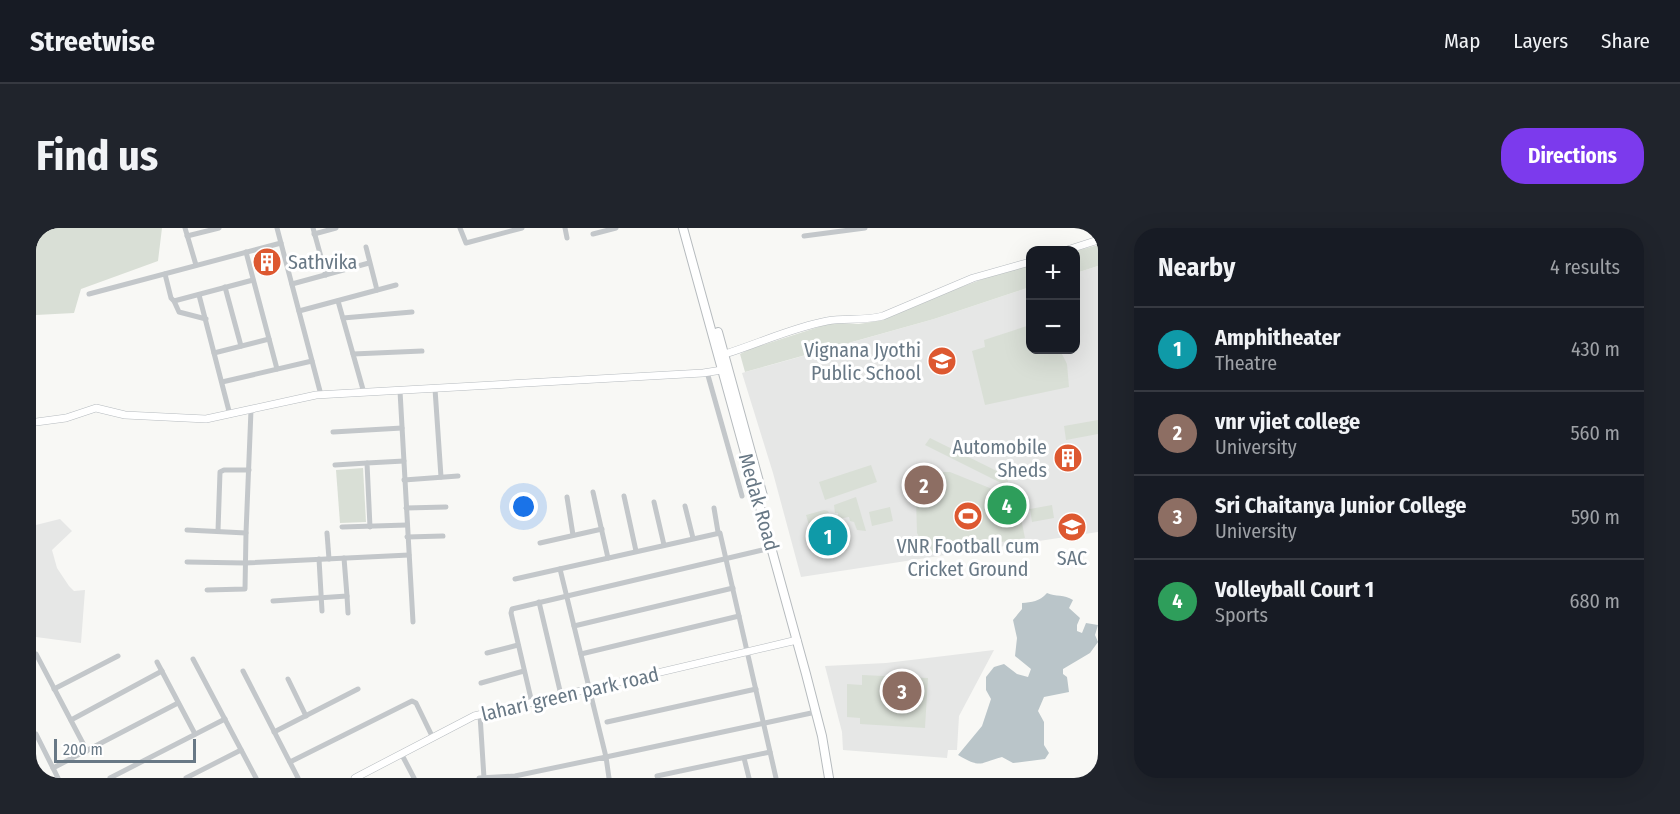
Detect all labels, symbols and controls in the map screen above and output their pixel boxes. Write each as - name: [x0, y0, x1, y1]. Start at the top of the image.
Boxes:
- text: Streetwise: [30, 25, 155, 58]
- text: Map: [1444, 28, 1480, 54]
- text: Layers: [1513, 28, 1568, 54]
- text: Share: [1601, 28, 1650, 54]
- button: Directions: [1501, 128, 1644, 184]
- text: Find us: [36, 131, 158, 181]
- building icon: Sathvika: [251, 246, 283, 278]
- map controls: [1026, 246, 1080, 354]
- button: +: [1026, 246, 1080, 300]
- place label: Sathvika: [288, 250, 357, 274]
- text: Nearby: [1158, 252, 1235, 283]
- text: 4 results: [1550, 255, 1620, 279]
- button: −: [1026, 300, 1080, 354]
- text: Amphitheater: [1215, 324, 1341, 351]
- text: 1: [1173, 337, 1182, 361]
- text: 430 m: [1571, 337, 1620, 361]
- place label: Vignana Jyothi Public School: [804, 338, 921, 385]
- school or university icon: Vignana Jyothi Public School: [926, 345, 958, 377]
- text: Theatre: [1215, 351, 1277, 375]
- text: vnr vjiet college: [1215, 408, 1360, 435]
- text: 2: [1173, 421, 1182, 445]
- text: 560 m: [1570, 421, 1620, 445]
- place label: Automobile Sheds: [953, 435, 1047, 482]
- text: University: [1215, 435, 1297, 459]
- building icon: Automobile Sheds: [1052, 442, 1084, 474]
- street label: Medak Road: [734, 451, 784, 553]
- pin: 2: [904, 462, 944, 508]
- pin: 4: [988, 482, 1026, 528]
- your location: [509, 492, 538, 521]
- text: Sri Chaitanya Junior College: [1215, 492, 1467, 519]
- sports icon: VNR Football cum Cricket Ground: [952, 500, 984, 532]
- text: 3: [1173, 505, 1182, 529]
- text: 590 m: [1571, 505, 1620, 529]
- school or university icon: SAC: [1056, 511, 1088, 543]
- pin: 1: [808, 514, 848, 558]
- text: University: [1215, 519, 1297, 543]
- place label: VNR Football cum Cricket Ground: [896, 534, 1040, 581]
- place label: SAC: [1057, 546, 1087, 570]
- text: Volleyball Court 1: [1215, 576, 1374, 603]
- text: 4: [1172, 589, 1183, 613]
- text: 680 m: [1570, 589, 1620, 613]
- text: Sports: [1215, 603, 1268, 627]
- street label: lahari green park road: [479, 662, 661, 726]
- pin: 3: [882, 668, 922, 714]
- scale bar: [54, 736, 196, 764]
- text: 200 m: [63, 740, 103, 759]

